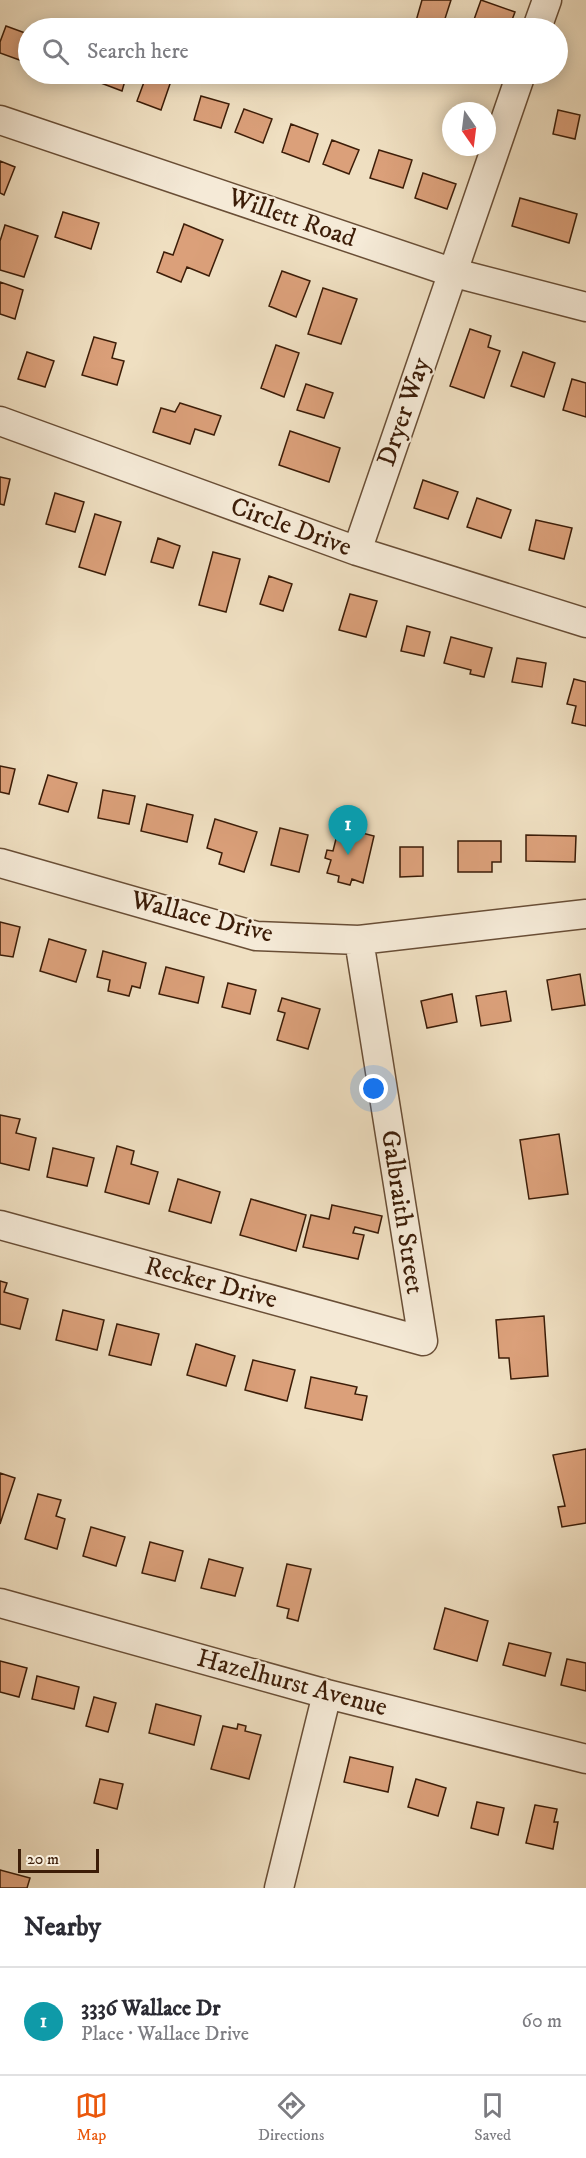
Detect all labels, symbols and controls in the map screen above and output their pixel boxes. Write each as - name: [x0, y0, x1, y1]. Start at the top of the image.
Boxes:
- search box: [18, 18, 568, 84]
- icon: search: [39, 35, 72, 68]
- text: Search here: [87, 38, 189, 65]
- north arrow: [442, 102, 496, 156]
- street label: Willett Road: [223, 180, 360, 255]
- street label: Dryer Way: [370, 353, 438, 471]
- street label: Circle Drive: [226, 490, 356, 564]
- pin: 1: [328, 806, 368, 855]
- street label: Wallace Drive: [126, 883, 277, 951]
- your location: [359, 1074, 388, 1103]
- street label: Galbraith Street: [373, 1128, 431, 1296]
- street label: Recker Drive: [141, 1250, 281, 1316]
- street label: Hazelhurst Avenue: [193, 1642, 391, 1724]
- scale bar: [18, 1846, 99, 1874]
- text: 20 m: [27, 1849, 59, 1869]
- text: Nearby: [24, 1911, 101, 1944]
- text: 3336 Wallace Dr: [81, 1995, 220, 2022]
- text: 1: [40, 2009, 47, 2034]
- text: 60 m: [522, 2009, 562, 2034]
- text: Place · Wallace Drive: [81, 2022, 249, 2047]
- tab: Map: [75, 2089, 108, 2145]
- tab: Directions: [258, 2089, 324, 2145]
- tab: Saved: [474, 2089, 511, 2145]

